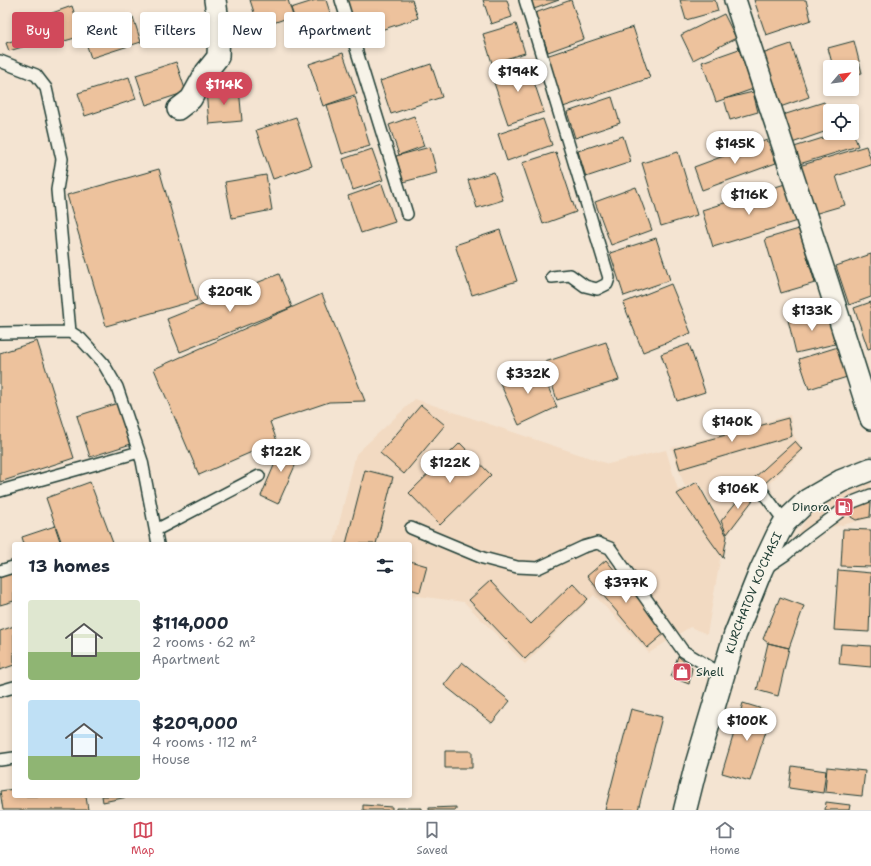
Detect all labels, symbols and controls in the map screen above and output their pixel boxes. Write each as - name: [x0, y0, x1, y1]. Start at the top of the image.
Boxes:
- chip: Buy: [12, 12, 64, 48]
- chip: Rent: [72, 12, 132, 48]
- chip: Filters: [140, 12, 210, 48]
- chip: New: [218, 12, 276, 48]
- chip: Apartment: [284, 12, 385, 48]
- pin: $194K: [490, 59, 546, 93]
- north arrow: [823, 60, 859, 96]
- map controls: [823, 60, 859, 140]
- text: $194K: [497, 63, 539, 80]
- pin: $114K: [196, 72, 252, 106]
- text: $114K: [205, 76, 243, 93]
- button: locate: [823, 104, 859, 140]
- pin: $145K: [707, 131, 763, 165]
- text: $145K: [715, 135, 755, 152]
- pin: $116K: [721, 182, 777, 216]
- text: $116K: [730, 186, 768, 203]
- pin: $209K: [202, 279, 258, 313]
- text: $209K: [208, 283, 252, 300]
- pin: $133K: [784, 298, 840, 332]
- text: $133K: [792, 302, 832, 319]
- pin: $332K: [500, 361, 556, 395]
- text: $332K: [506, 365, 550, 382]
- pin: $140K: [704, 409, 760, 443]
- text: $140K: [711, 413, 753, 430]
- pin: $122K: [253, 439, 309, 473]
- text: $122K: [261, 443, 301, 460]
- pin: $122K: [422, 450, 478, 484]
- text: $122K: [430, 454, 470, 471]
- pin: $106K: [710, 476, 766, 510]
- text: $106K: [717, 480, 759, 497]
- fuel station icon: Dinora: [833, 496, 855, 518]
- place label: Dinora: [792, 499, 831, 515]
- street label: KURCHATOV KO'CHASI: [722, 529, 786, 656]
- text: 13 homes: [28, 555, 110, 577]
- icon: filters: [374, 555, 396, 577]
- pin: $377K: [598, 570, 654, 604]
- text: $377K: [604, 574, 648, 591]
- text: $114,000: [152, 612, 229, 634]
- icon: home: [60, 616, 108, 664]
- text: 2 rooms · 62 m²: [152, 634, 256, 651]
- text: Apartment: [152, 651, 220, 668]
- shop icon: Shell: [671, 661, 693, 683]
- place label: Shell: [696, 664, 724, 680]
- pin: $100K: [719, 708, 775, 742]
- text: $209,000: [152, 712, 238, 734]
- text: $100K: [726, 712, 768, 729]
- icon: home: [60, 716, 108, 764]
- text: 4 rooms · 112 m²: [152, 734, 257, 751]
- text: House: [152, 751, 190, 768]
- tab: Map: [131, 819, 155, 858]
- tab: Saved: [417, 819, 448, 858]
- tab: Home: [710, 819, 740, 858]

